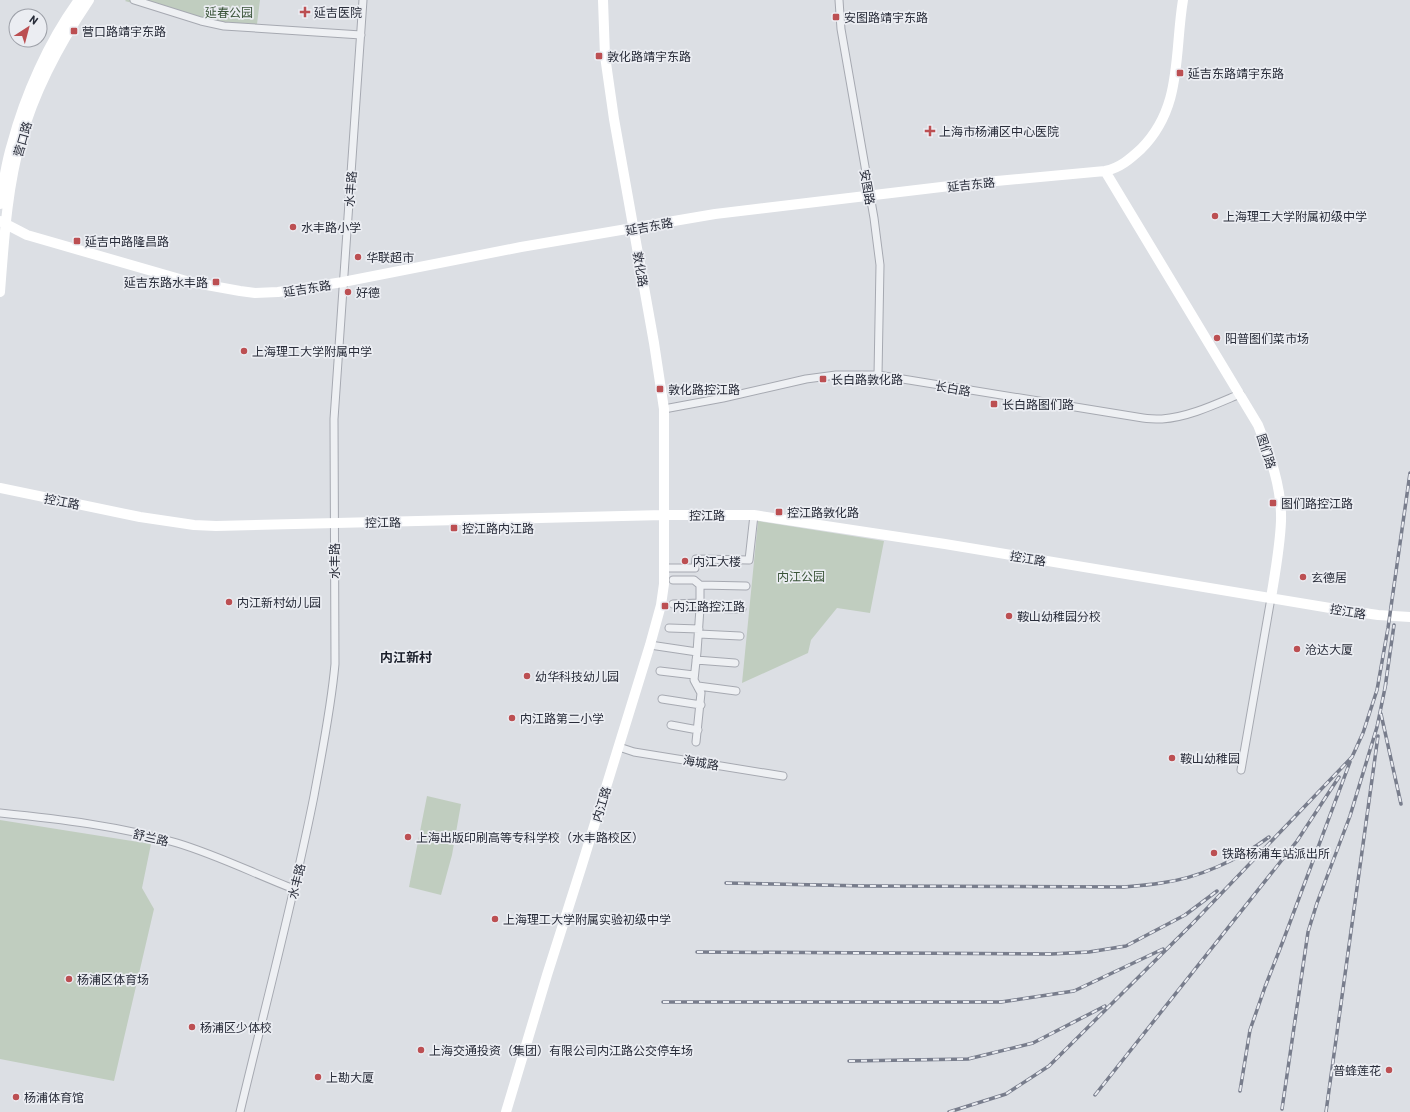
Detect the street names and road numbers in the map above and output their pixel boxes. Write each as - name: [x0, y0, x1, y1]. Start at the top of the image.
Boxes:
- street label: 营口路: [10, 120, 34, 158]
- street label: 安图路: [858, 168, 878, 206]
- street label: 水丰路: [342, 171, 358, 207]
- street label: 延吉东路: [946, 175, 996, 193]
- street label: 延吉东路: [624, 215, 674, 237]
- street label: 敦化路: [631, 250, 651, 288]
- street label: 延吉东路: [282, 277, 332, 299]
- street label: 长白路: [934, 378, 972, 398]
- street label: 图们路: [1255, 432, 1279, 470]
- street label: 控江路: [43, 491, 81, 511]
- street label: 控江路: [689, 508, 725, 522]
- street label: 控江路: [365, 515, 401, 529]
- street label: 水丰路: [327, 543, 341, 579]
- street label: 控江路: [1009, 548, 1047, 568]
- street label: 控江路: [1329, 601, 1367, 621]
- street label: 海城路: [682, 752, 720, 772]
- street label: 内江路: [589, 785, 613, 823]
- street label: 舒兰路: [132, 826, 170, 848]
- street label: 水丰路: [285, 862, 307, 900]

